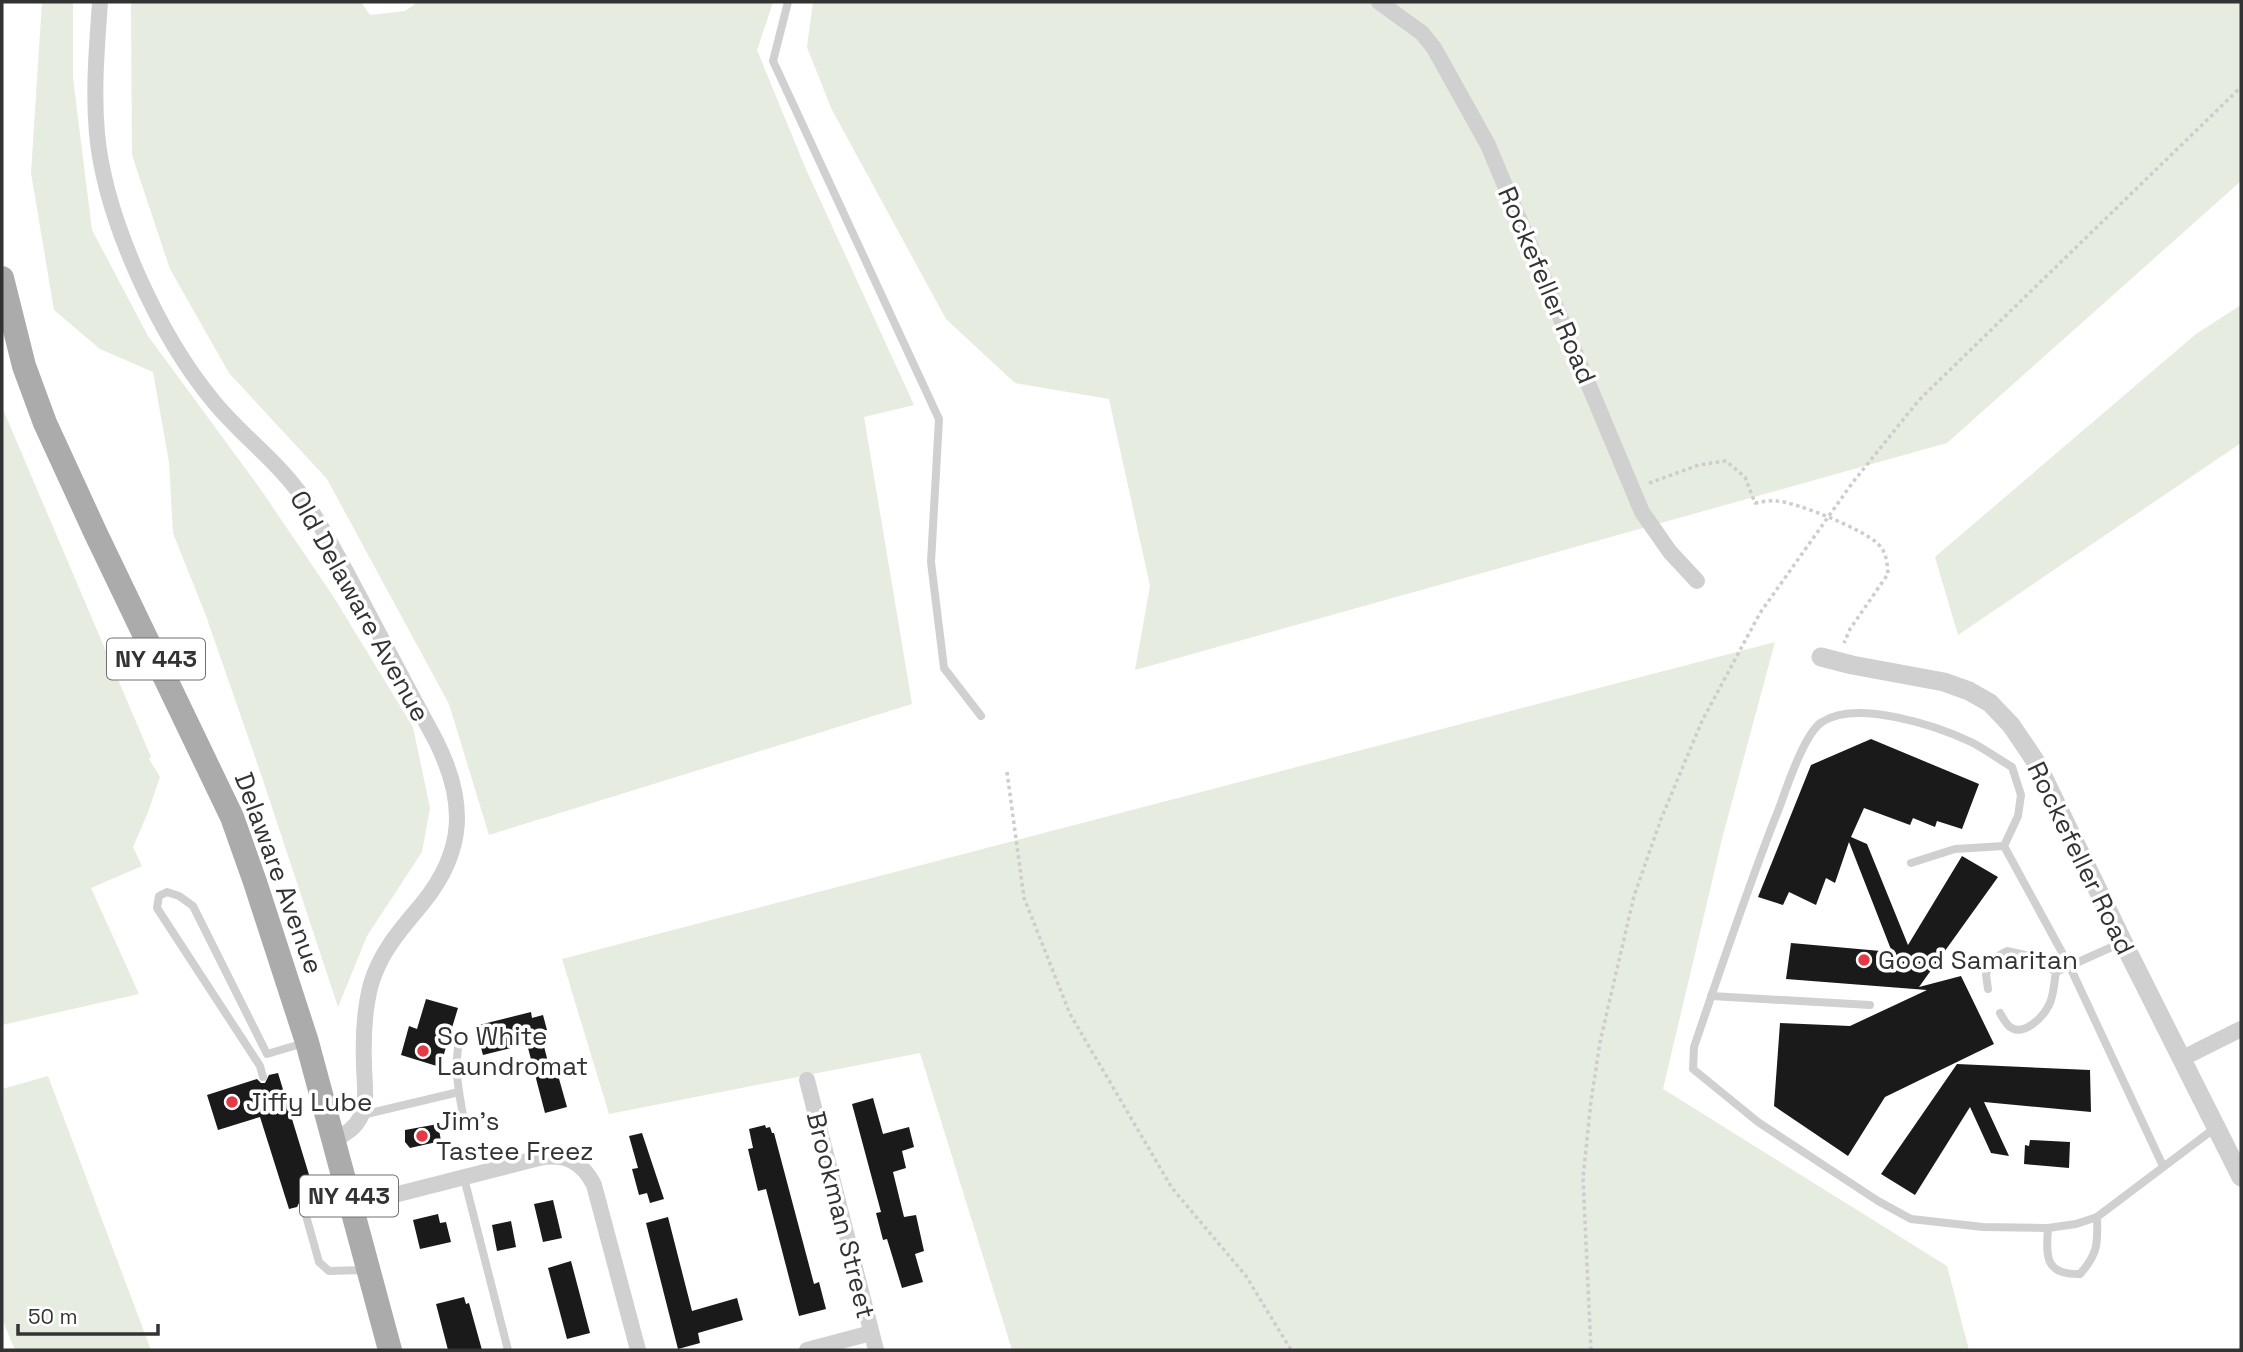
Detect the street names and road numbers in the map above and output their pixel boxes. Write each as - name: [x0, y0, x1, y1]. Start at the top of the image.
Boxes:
- street label: Rockefeller Road: [1490, 181, 1604, 389]
- street label: Old Delaware Avenue: [282, 484, 438, 728]
- road number: NY 443: [107, 638, 205, 680]
- street label: Rockefeller Road: [2019, 756, 2143, 960]
- street label: Delaware Avenue: [227, 768, 331, 978]
- street label: Brookman Street: [799, 1108, 883, 1322]
- road number: NY 443: [300, 1176, 398, 1216]

